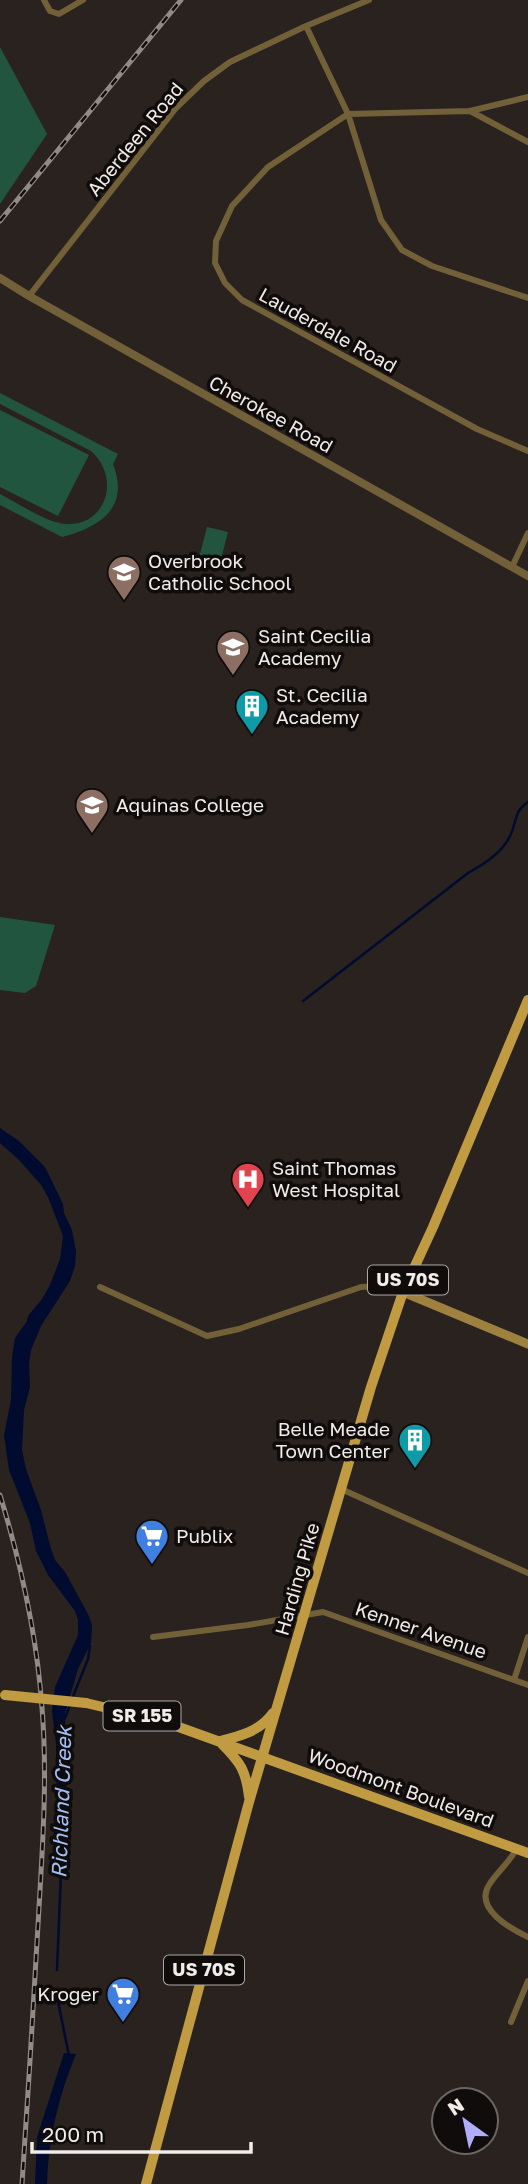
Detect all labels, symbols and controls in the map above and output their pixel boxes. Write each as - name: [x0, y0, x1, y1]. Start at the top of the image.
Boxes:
- street label: Aberdeen Road: [82, 77, 187, 200]
- street label: Lauderdale Road: [255, 282, 401, 377]
- street label: Cherokee Road: [205, 370, 337, 457]
- place label: Overbrook Catholic School: [148, 549, 292, 594]
- school or university icon: Overbrook Catholic School: [105, 553, 143, 602]
- place label: Saint Cecilia Academy: [258, 624, 371, 669]
- school or university icon: Saint Cecilia Academy: [214, 628, 252, 677]
- place label: St. Cecilia Academy: [276, 683, 368, 728]
- building icon: St. Cecilia Academy: [233, 687, 271, 736]
- school or university icon: Aquinas College: [73, 786, 111, 835]
- place label: Aquinas College: [116, 793, 264, 816]
- place label: Saint Thomas West Hospital: [272, 1156, 400, 1201]
- hospital icon: Saint Thomas West Hospital: [229, 1160, 267, 1209]
- road number: US 70S: [368, 1266, 448, 1294]
- place label: Belle Meade Town Center: [275, 1417, 391, 1462]
- building icon: Belle Meade Town Center: [396, 1421, 434, 1470]
- supermarket icon: Publix: [133, 1517, 171, 1566]
- street label: Harding Pike: [269, 1520, 324, 1638]
- place label: Publix: [176, 1524, 233, 1547]
- street label: Kenner Avenue: [352, 1596, 490, 1663]
- road number: SR 155: [104, 1702, 180, 1730]
- water label: Richland Creek: [45, 1723, 77, 1879]
- street label: Woodmont Boulevard: [305, 1743, 497, 1832]
- road number: US 70S: [164, 1956, 244, 1984]
- supermarket icon: Kroger: [104, 1975, 142, 2024]
- place label: Kroger: [37, 1982, 100, 2005]
- north arrow: [430, 2086, 500, 2156]
- text: N: [443, 2093, 468, 2120]
- scale bar: [32, 2110, 250, 2154]
- text: 200 m: [42, 2121, 104, 2147]

